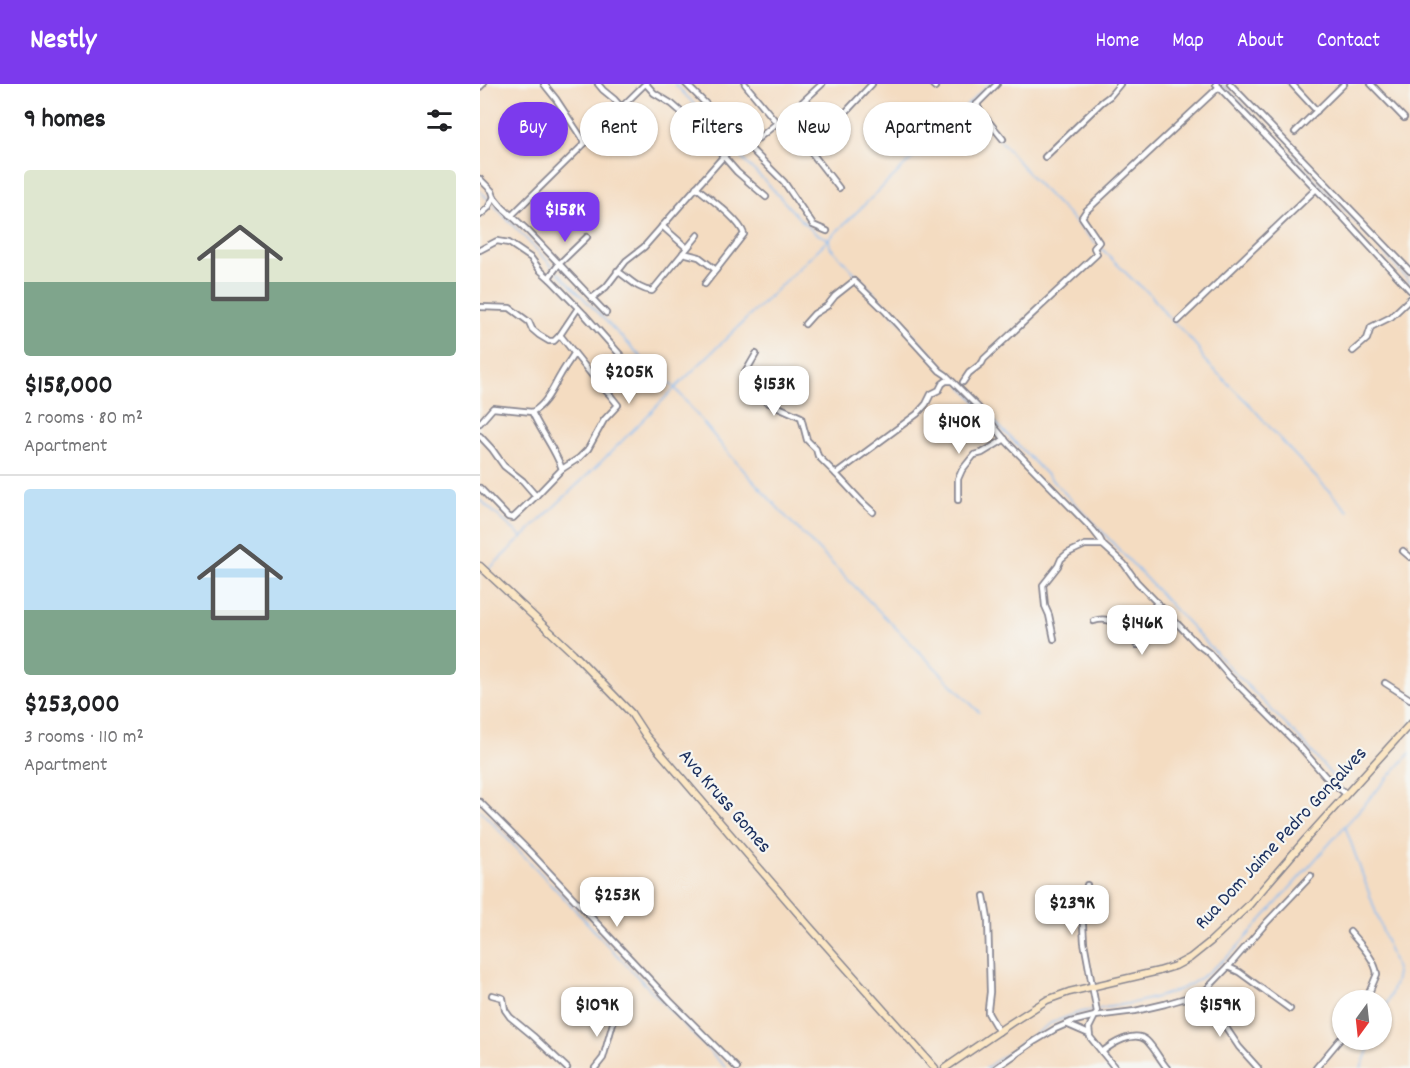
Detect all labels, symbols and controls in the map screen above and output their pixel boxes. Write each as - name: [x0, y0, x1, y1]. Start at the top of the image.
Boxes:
- text: Nestly: [30, 22, 96, 62]
- text: Home: [1095, 27, 1139, 57]
- text: Map: [1172, 27, 1204, 57]
- text: About: [1237, 27, 1284, 57]
- text: Contact: [1317, 27, 1380, 57]
- text: 9 homes: [24, 102, 106, 139]
- chip: Buy: [498, 102, 568, 156]
- chip: Rent: [580, 102, 658, 156]
- chip: Filters: [670, 102, 764, 156]
- chip: New: [776, 102, 851, 156]
- chip: Apartment: [863, 102, 993, 156]
- icon: filters: [423, 104, 456, 137]
- pin: $158K: [523, 192, 607, 243]
- text: $158K: [544, 197, 586, 225]
- icon: home: [186, 209, 294, 317]
- pin: $205K: [587, 354, 671, 405]
- text: $205K: [605, 359, 653, 387]
- pin: $153K: [732, 366, 816, 417]
- text: $158,000: [24, 368, 113, 405]
- text: $153K: [753, 371, 795, 399]
- pin: $140K: [917, 404, 1001, 455]
- text: 2 rooms · 80 m²: [24, 405, 143, 433]
- text: $140K: [938, 409, 980, 437]
- text: Apartment: [24, 433, 107, 461]
- icon: home: [186, 528, 294, 636]
- pin: $146K: [1100, 605, 1184, 656]
- text: $146K: [1121, 610, 1163, 638]
- text: $253,000: [24, 687, 120, 724]
- text: 3 rooms · 110 m²: [24, 724, 144, 752]
- street label: Rua Dom Jaime Pedro Gonçalves: [1189, 741, 1375, 937]
- street label: Ava Kruss Gomes: [671, 744, 777, 860]
- text: Apartment: [24, 752, 107, 780]
- pin: $253K: [575, 877, 659, 928]
- text: $253K: [594, 882, 640, 910]
- pin: $239K: [1030, 885, 1114, 936]
- text: $239K: [1049, 890, 1095, 918]
- pin: $109K: [555, 987, 639, 1038]
- pin: $159K: [1178, 987, 1262, 1038]
- north arrow: [1332, 990, 1392, 1050]
- map controls: [1332, 990, 1392, 1050]
- text: $109K: [575, 992, 619, 1020]
- text: $159K: [1199, 992, 1241, 1020]

